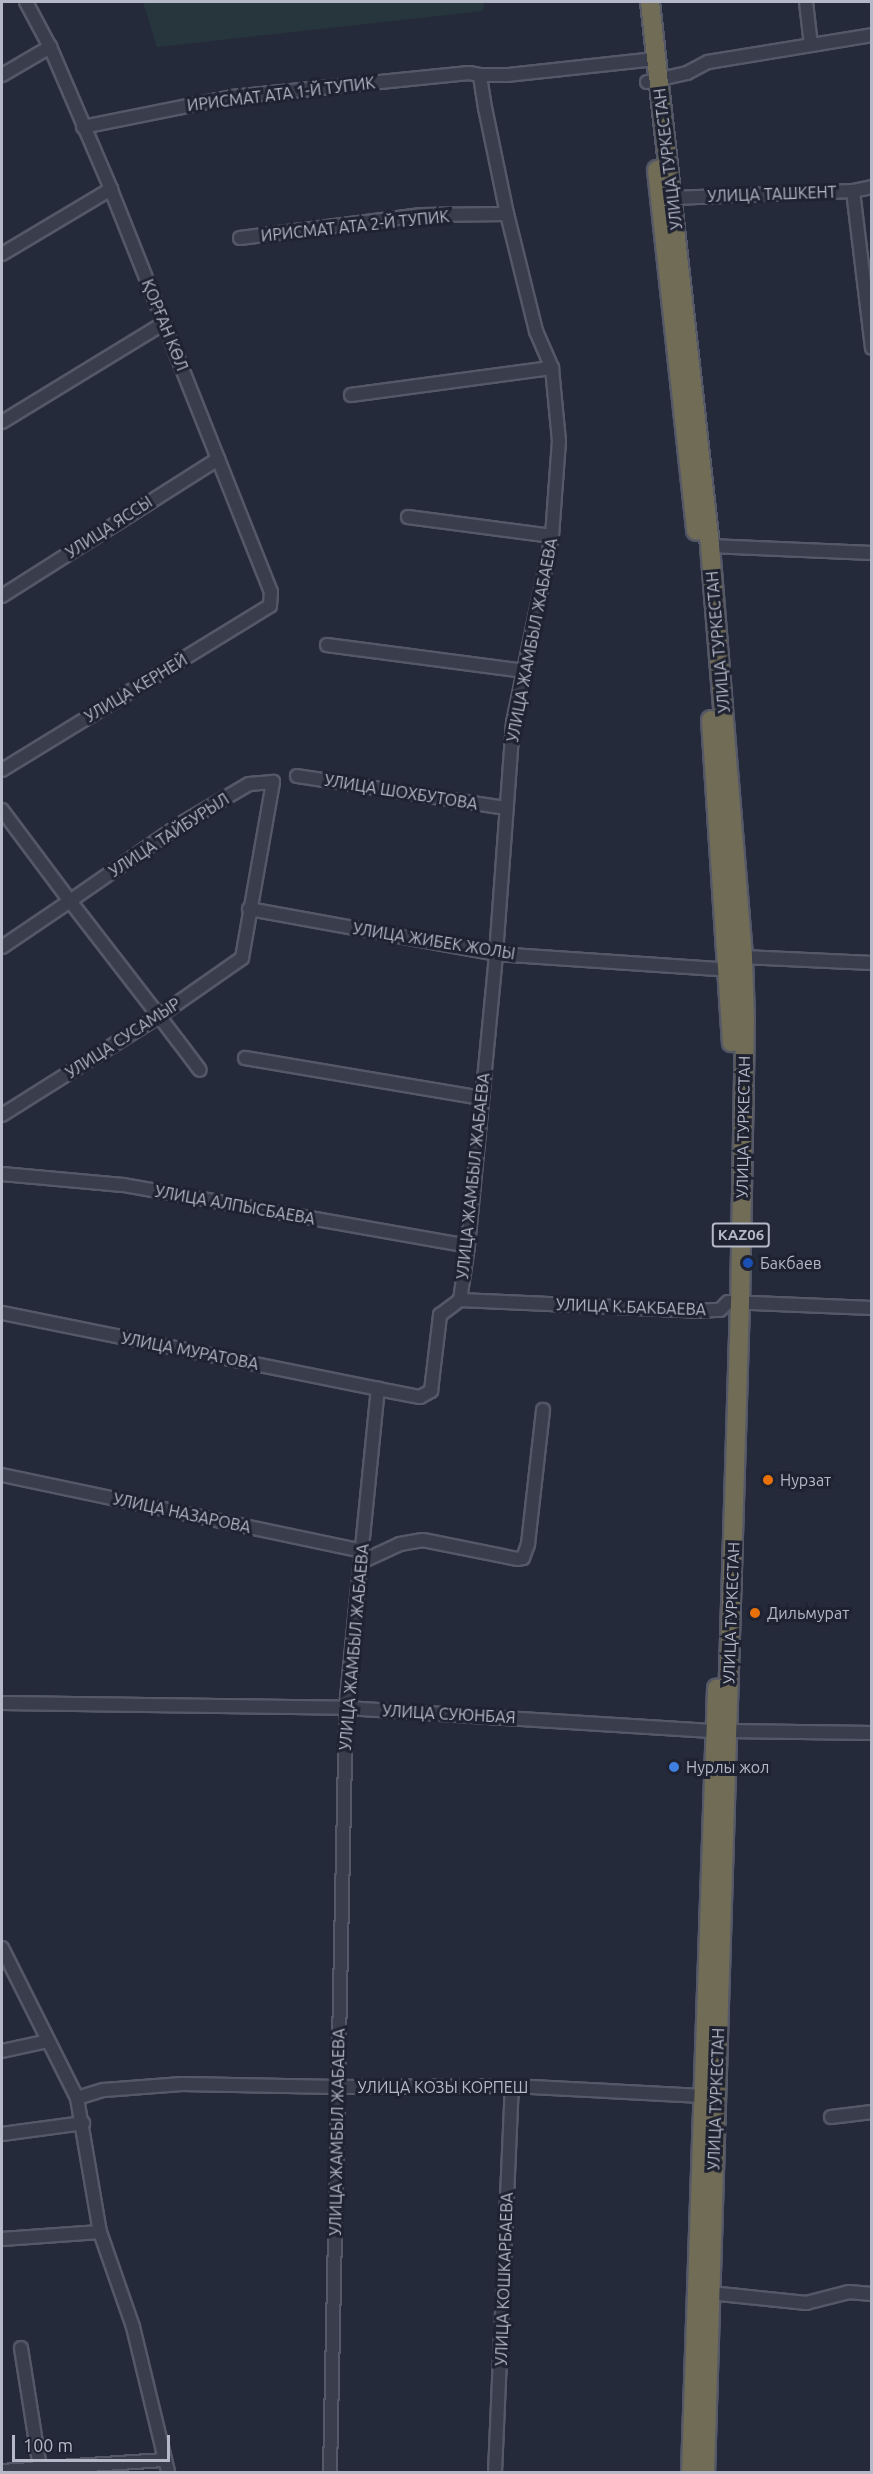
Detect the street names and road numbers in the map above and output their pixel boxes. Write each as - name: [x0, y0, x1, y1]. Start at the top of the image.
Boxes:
- street label: ИРИСМАТ АТА 1-Й ТУПИК: [186, 73, 376, 115]
- street label: УЛИЦА ТУРКЕСТАН: [650, 87, 686, 231]
- street label: УЛИЦА ТАШКЕНТ: [707, 182, 837, 206]
- street label: ИРИСМАТ АТА 2-Й ТУПИК: [260, 207, 450, 245]
- street label: ҚОРҒАН КӨЛ: [138, 276, 192, 374]
- street label: УЛИЦА ЯССЫ: [62, 492, 156, 562]
- street label: УЛИЦА ЖАМБЫЛ ЖАБАЕВА: [503, 536, 561, 744]
- street label: УЛИЦА ТУРКЕСТАН: [702, 570, 734, 714]
- street label: УЛИЦА КЕРНЕЙ: [81, 650, 191, 726]
- street label: УЛИЦА ШОХБУТОВА: [323, 770, 479, 814]
- street label: УЛИЦА ТАЙБУРЫЛ: [105, 789, 233, 881]
- street label: УЛИЦА ЖИБЕК ЖОЛЫ: [352, 919, 516, 963]
- street label: УЛИЦА СУСАМЫР: [62, 994, 184, 1082]
- street label: УЛИЦА ТУРКЕСТАН: [732, 1056, 754, 1198]
- street label: УЛИЦА ЖАМБЫЛ ЖАБАЕВА: [453, 1072, 493, 1280]
- street label: УЛИЦА АЛПЫСБАЕВА: [153, 1181, 317, 1229]
- road number: KАZ06: [711, 1223, 771, 1247]
- street label: УЛИЦА К.БАКБАЕВА: [556, 1295, 706, 1319]
- street label: УЛИЦА МУРАТОВА: [120, 1328, 260, 1374]
- street label: УЛИЦА НАЗАРОВА: [111, 1489, 253, 1537]
- street label: УЛИЦА ТУРКЕСТАН: [719, 1542, 743, 1684]
- street label: УЛИЦА ЖАМБЫЛ ЖАБАЕВА: [335, 1543, 373, 1751]
- street label: УЛИЦА СУЮНБАЯ: [382, 1701, 516, 1727]
- street label: УЛИЦА ЖАМБЫЛ ЖАБАЕВА: [326, 2028, 348, 2236]
- street label: УЛИЦА ТУРКЕСТАН: [704, 2028, 728, 2170]
- street label: УЛИЦА КОЗЫ КОРПЕШ: [358, 2077, 528, 2097]
- street label: УЛИЦА КОШКАРБАЕВА: [491, 2192, 517, 2366]

